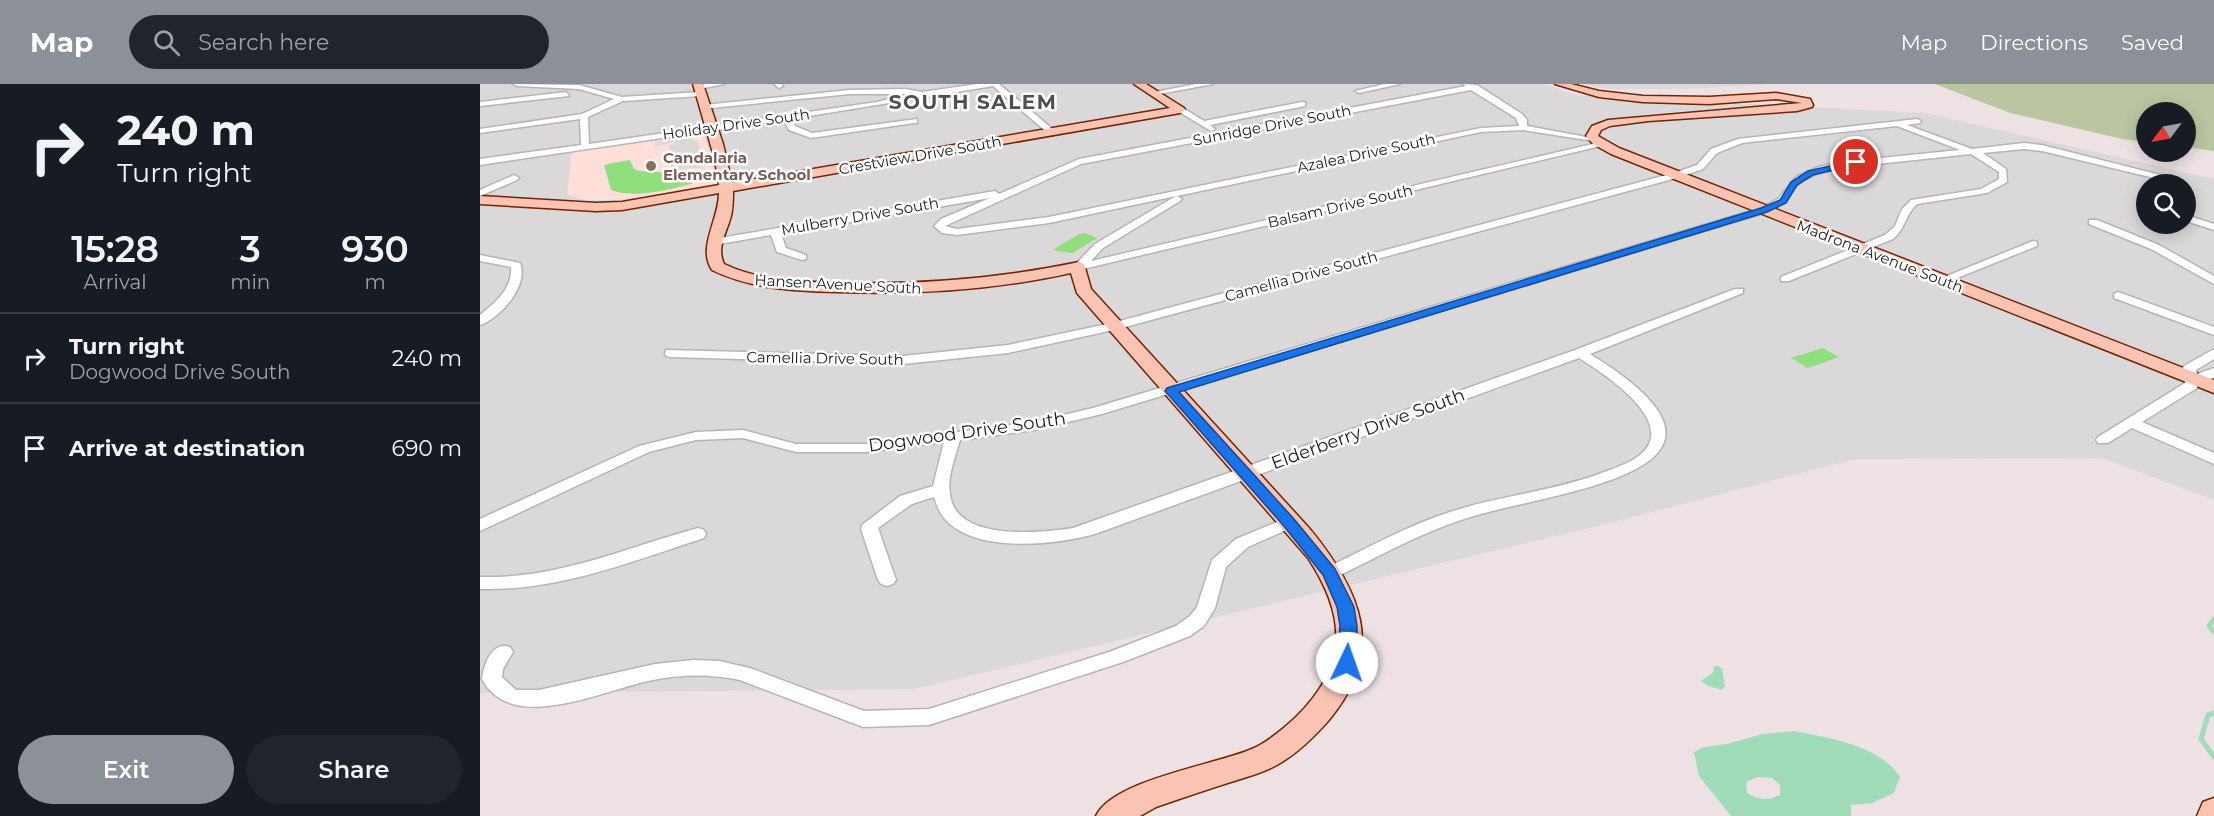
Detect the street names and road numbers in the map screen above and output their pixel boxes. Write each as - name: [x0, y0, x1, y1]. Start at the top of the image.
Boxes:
- street label: Sunridge Drive South: [1191, 100, 1353, 150]
- street label: Holiday Drive South: [661, 104, 811, 144]
- street label: Azalea Drive South: [1295, 129, 1437, 177]
- street label: Crestview Drive South: [837, 131, 1003, 179]
- street label: Balsam Drive South: [1266, 180, 1414, 232]
- street label: Mulberry Drive South: [780, 193, 940, 239]
- street label: Madrona Avenue South: [1794, 215, 1966, 297]
- street label: Camellia Drive South: [1223, 246, 1379, 306]
- street label: Hansen Avenue South: [754, 270, 922, 298]
- street label: Camellia Drive South: [746, 347, 904, 369]
- street label: Elderberry Drive South: [1268, 384, 1468, 474]
- street label: Dogwood Drive South: [867, 407, 1067, 457]

